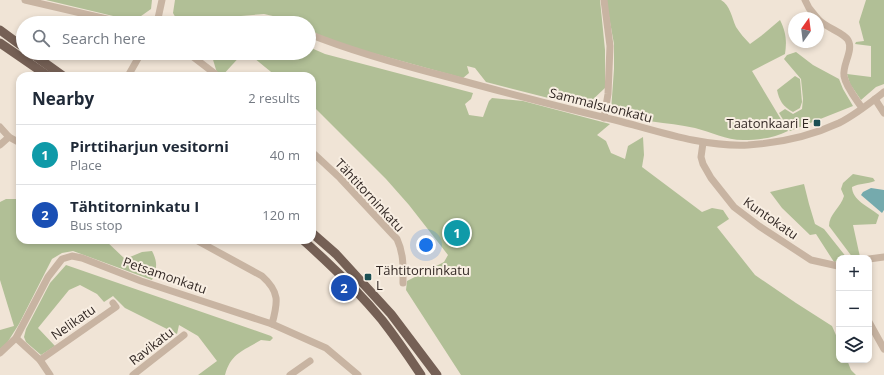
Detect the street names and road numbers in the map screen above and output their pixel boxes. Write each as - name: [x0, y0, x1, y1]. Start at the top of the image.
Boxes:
- street label: Sammalsuonkatu: [548, 83, 654, 127]
- street label: Tähtitorninkatu: [331, 155, 409, 235]
- street label: Kuntokatu: [740, 193, 802, 243]
- street label: Petsamonkatu: [121, 252, 209, 298]
- street label: Nelikatu: [47, 300, 99, 344]
- street label: Ravikatu: [125, 323, 177, 369]

